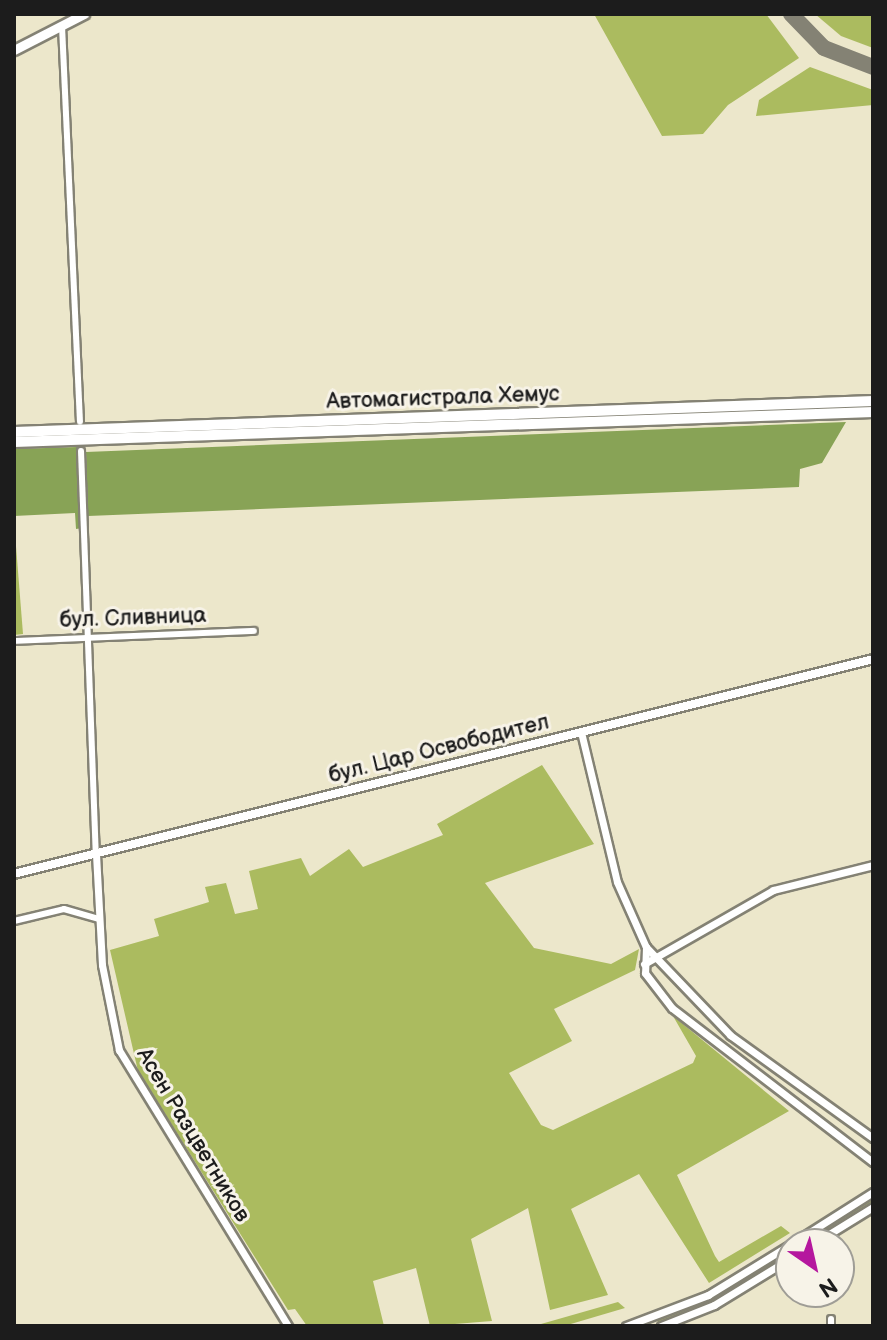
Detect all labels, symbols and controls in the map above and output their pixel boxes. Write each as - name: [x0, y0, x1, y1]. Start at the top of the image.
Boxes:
- street label: Автомагистрала Хемус: [326, 381, 560, 415]
- street label: бул. Сливница: [59, 602, 207, 634]
- street label: бул. Цар Освободител: [326, 709, 552, 789]
- street label: Асен Разцветников: [131, 1043, 255, 1227]
- north arrow: [775, 1228, 855, 1308]
- text: N: [813, 1271, 842, 1302]

